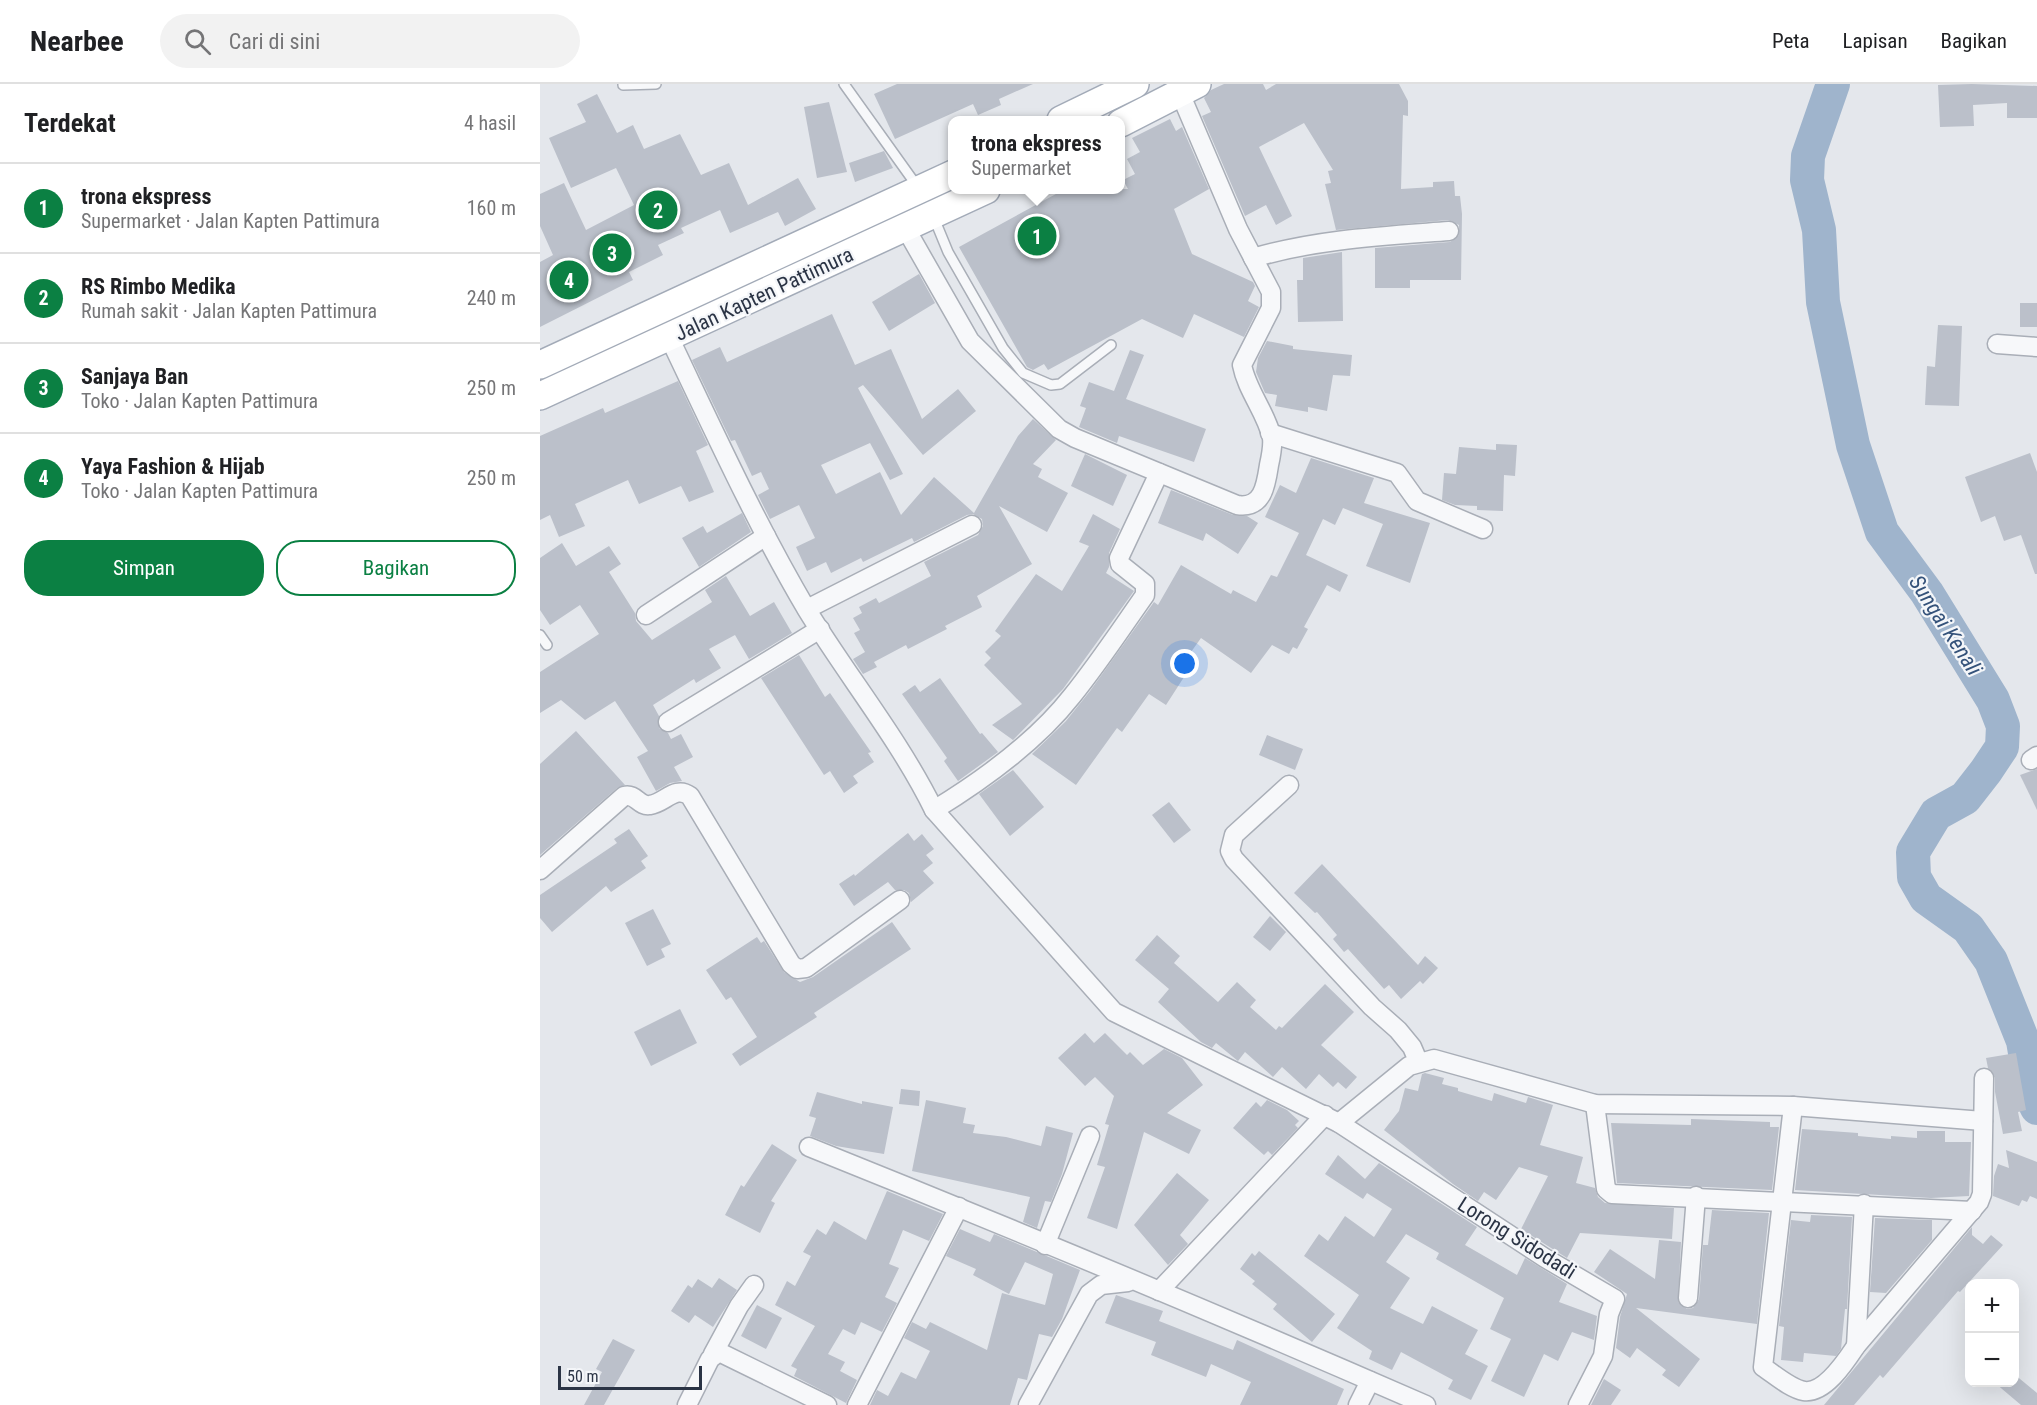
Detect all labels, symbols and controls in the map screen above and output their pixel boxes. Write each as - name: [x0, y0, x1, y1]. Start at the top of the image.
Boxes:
- search box: [160, 14, 580, 68]
- text: Nearbee: [30, 25, 124, 58]
- icon: search: [181, 25, 214, 58]
- text: Cari di sini: [229, 29, 320, 54]
- text: Peta: [1772, 29, 1810, 53]
- text: Lapisan: [1843, 29, 1908, 53]
- text: Bagikan: [1941, 29, 2007, 53]
- text: Terdekat: [24, 108, 116, 138]
- text: 4 hasil: [464, 111, 516, 135]
- popup: [948, 116, 1125, 194]
- text: trona ekspress: [971, 131, 1102, 156]
- text: Supermarket: [971, 156, 1072, 180]
- text: trona ekspress: [81, 184, 211, 209]
- pin: 2: [638, 188, 678, 232]
- text: 1: [38, 196, 49, 220]
- text: 160 m: [467, 196, 516, 220]
- text: Supermarket · Jalan Kapten Pattimura: [81, 209, 380, 233]
- pin: 1: [1018, 214, 1056, 258]
- pin: 3: [592, 230, 632, 276]
- street label: Jalan Kapten Pattimura: [671, 242, 857, 346]
- pin: 4: [549, 258, 588, 302]
- text: RS Rimbo Medika: [81, 274, 236, 299]
- text: 2: [38, 286, 49, 310]
- text: 240 m: [467, 286, 516, 310]
- text: Rumah sakit · Jalan Kapten Pattimura: [81, 299, 377, 323]
- text: Sanjaya Ban: [81, 364, 188, 389]
- text: 3: [38, 376, 49, 400]
- text: 250 m: [467, 376, 516, 400]
- text: Toko · Jalan Kapten Pattimura: [81, 389, 318, 413]
- text: Yaya Fashion & Hijab: [81, 454, 265, 479]
- text: 4: [38, 466, 49, 490]
- text: 250 m: [467, 466, 516, 490]
- text: Toko · Jalan Kapten Pattimura: [81, 479, 318, 503]
- button: Simpan: [24, 540, 264, 596]
- button: Bagikan: [276, 540, 516, 596]
- water label: Sungai Kenali: [1904, 571, 1987, 680]
- your location: [1170, 649, 1199, 678]
- street label: Lorong Sidodadi: [1453, 1192, 1581, 1284]
- map controls: [1965, 1279, 2019, 1387]
- button: +: [1965, 1279, 2019, 1333]
- button: −: [1965, 1333, 2019, 1387]
- scale bar: [558, 1363, 702, 1390]
- text: 50 m: [567, 1367, 599, 1386]

